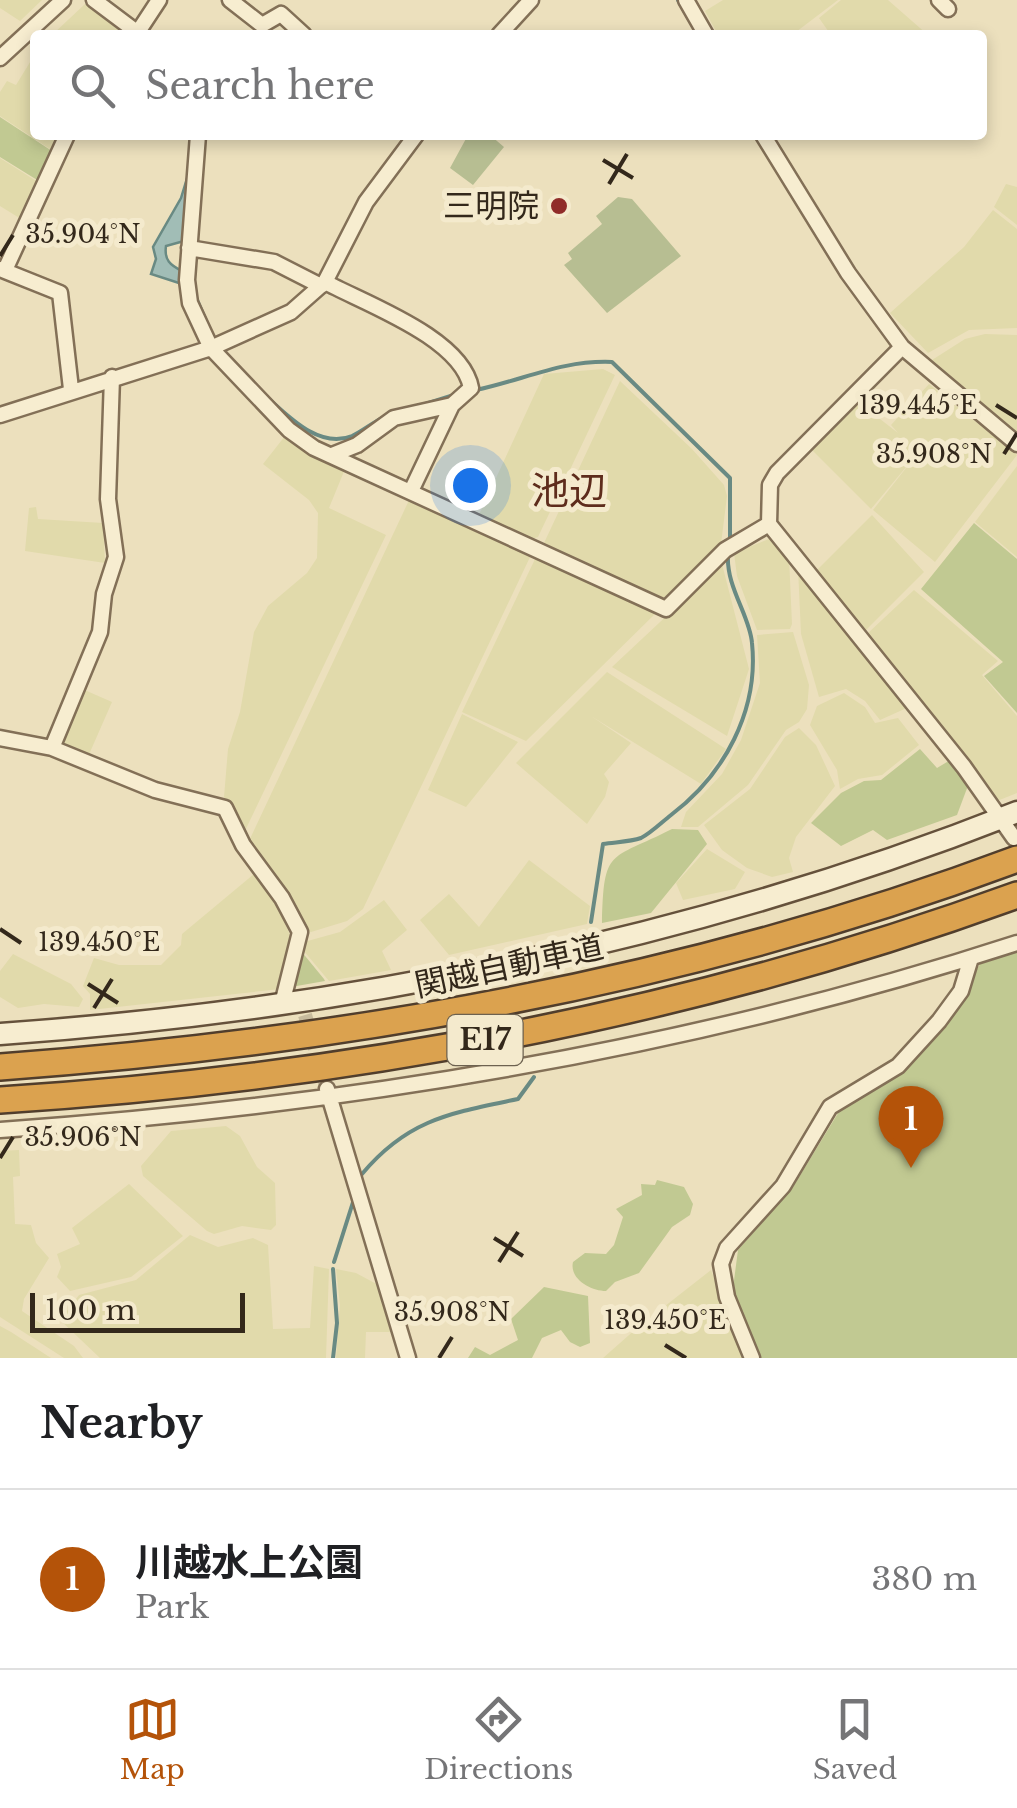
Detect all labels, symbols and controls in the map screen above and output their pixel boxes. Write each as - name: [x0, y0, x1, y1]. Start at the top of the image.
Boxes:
- search box: [30, 30, 987, 140]
- icon: search: [65, 58, 120, 113]
- text: Search here: [145, 62, 375, 109]
- place label: 三明院: [443, 186, 539, 226]
- marker: 三明院: [548, 195, 570, 217]
- text: 35.904°N: [25, 219, 141, 250]
- text: 139.445°E: [859, 390, 977, 421]
- text: 35.908°N: [876, 439, 992, 470]
- your location: [445, 460, 496, 511]
- district label: 池辺: [531, 467, 607, 514]
- street label: 関越自動車道: [411, 926, 607, 1006]
- text: 139.450°E: [38, 927, 160, 958]
- road number: E17: [448, 1015, 522, 1065]
- pin: 1: [878, 1086, 944, 1168]
- text: 35.906°N: [24, 1122, 142, 1153]
- scale bar: [30, 1288, 245, 1332]
- text: 100 m: [45, 1293, 136, 1328]
- text: 35.908°N: [394, 1297, 510, 1328]
- text: 139.450°E: [604, 1305, 726, 1336]
- text: Nearby: [40, 1397, 203, 1449]
- text: 川越水上公園: [135, 1539, 363, 1586]
- text: 1: [66, 1559, 79, 1599]
- text: 380 m: [872, 1559, 977, 1599]
- text: Park: [135, 1587, 209, 1627]
- tab: Map: [120, 1692, 185, 1787]
- tab: Directions: [424, 1692, 573, 1787]
- tab: Saved: [813, 1692, 897, 1787]

